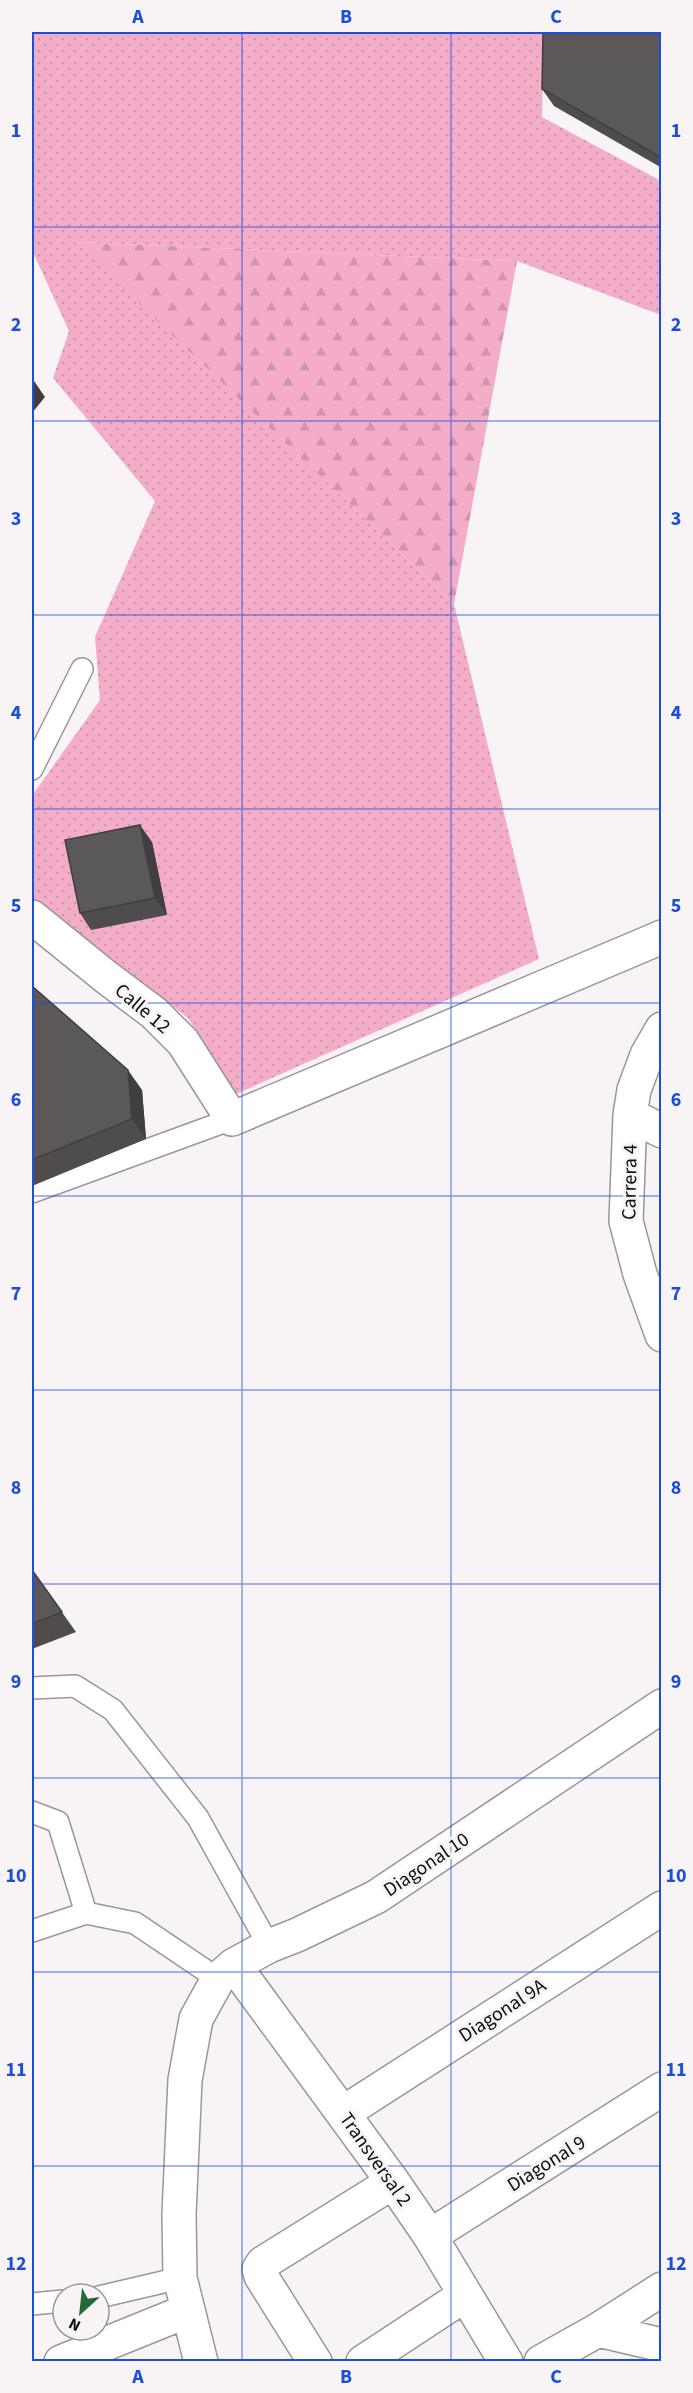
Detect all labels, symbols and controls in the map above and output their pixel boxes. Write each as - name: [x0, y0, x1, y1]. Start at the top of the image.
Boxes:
- text: A: [131, 3, 144, 31]
- text: B: [340, 3, 352, 31]
- text: C: [550, 3, 562, 31]
- text: 1: [11, 117, 21, 145]
- text: 1: [671, 117, 681, 145]
- text: 2: [11, 311, 21, 339]
- text: 2: [671, 311, 681, 339]
- text: 3: [11, 505, 21, 533]
- text: 3: [671, 505, 681, 533]
- text: 4: [11, 699, 22, 727]
- text: 4: [671, 699, 682, 727]
- text: 5: [11, 892, 21, 920]
- text: 5: [671, 892, 681, 920]
- street label: Calle 12: [108, 977, 176, 1041]
- text: 6: [11, 1086, 21, 1114]
- text: 6: [671, 1086, 681, 1114]
- street label: Carrera 4: [615, 1144, 645, 1220]
- text: 7: [11, 1280, 21, 1308]
- text: 7: [671, 1280, 681, 1308]
- text: 8: [11, 1474, 21, 1502]
- text: 8: [671, 1474, 681, 1502]
- text: 9: [11, 1668, 21, 1696]
- text: 9: [671, 1668, 681, 1696]
- street label: Diagonal 10: [378, 1826, 475, 1904]
- text: 10: [5, 1862, 27, 1890]
- text: 10: [665, 1862, 687, 1890]
- street label: Diagonal 9A: [453, 1972, 552, 2050]
- text: 11: [5, 2056, 27, 2084]
- text: 11: [665, 2056, 687, 2084]
- street label: Transversal 2: [332, 2107, 418, 2212]
- street label: Diagonal 9: [502, 2129, 591, 2199]
- text: 12: [5, 2250, 27, 2278]
- text: 12: [665, 2250, 687, 2278]
- north arrow: [51, 2282, 111, 2342]
- text: N: [65, 2312, 84, 2337]
- text: A: [131, 2363, 144, 2391]
- text: B: [340, 2363, 352, 2391]
- text: C: [550, 2363, 562, 2391]

